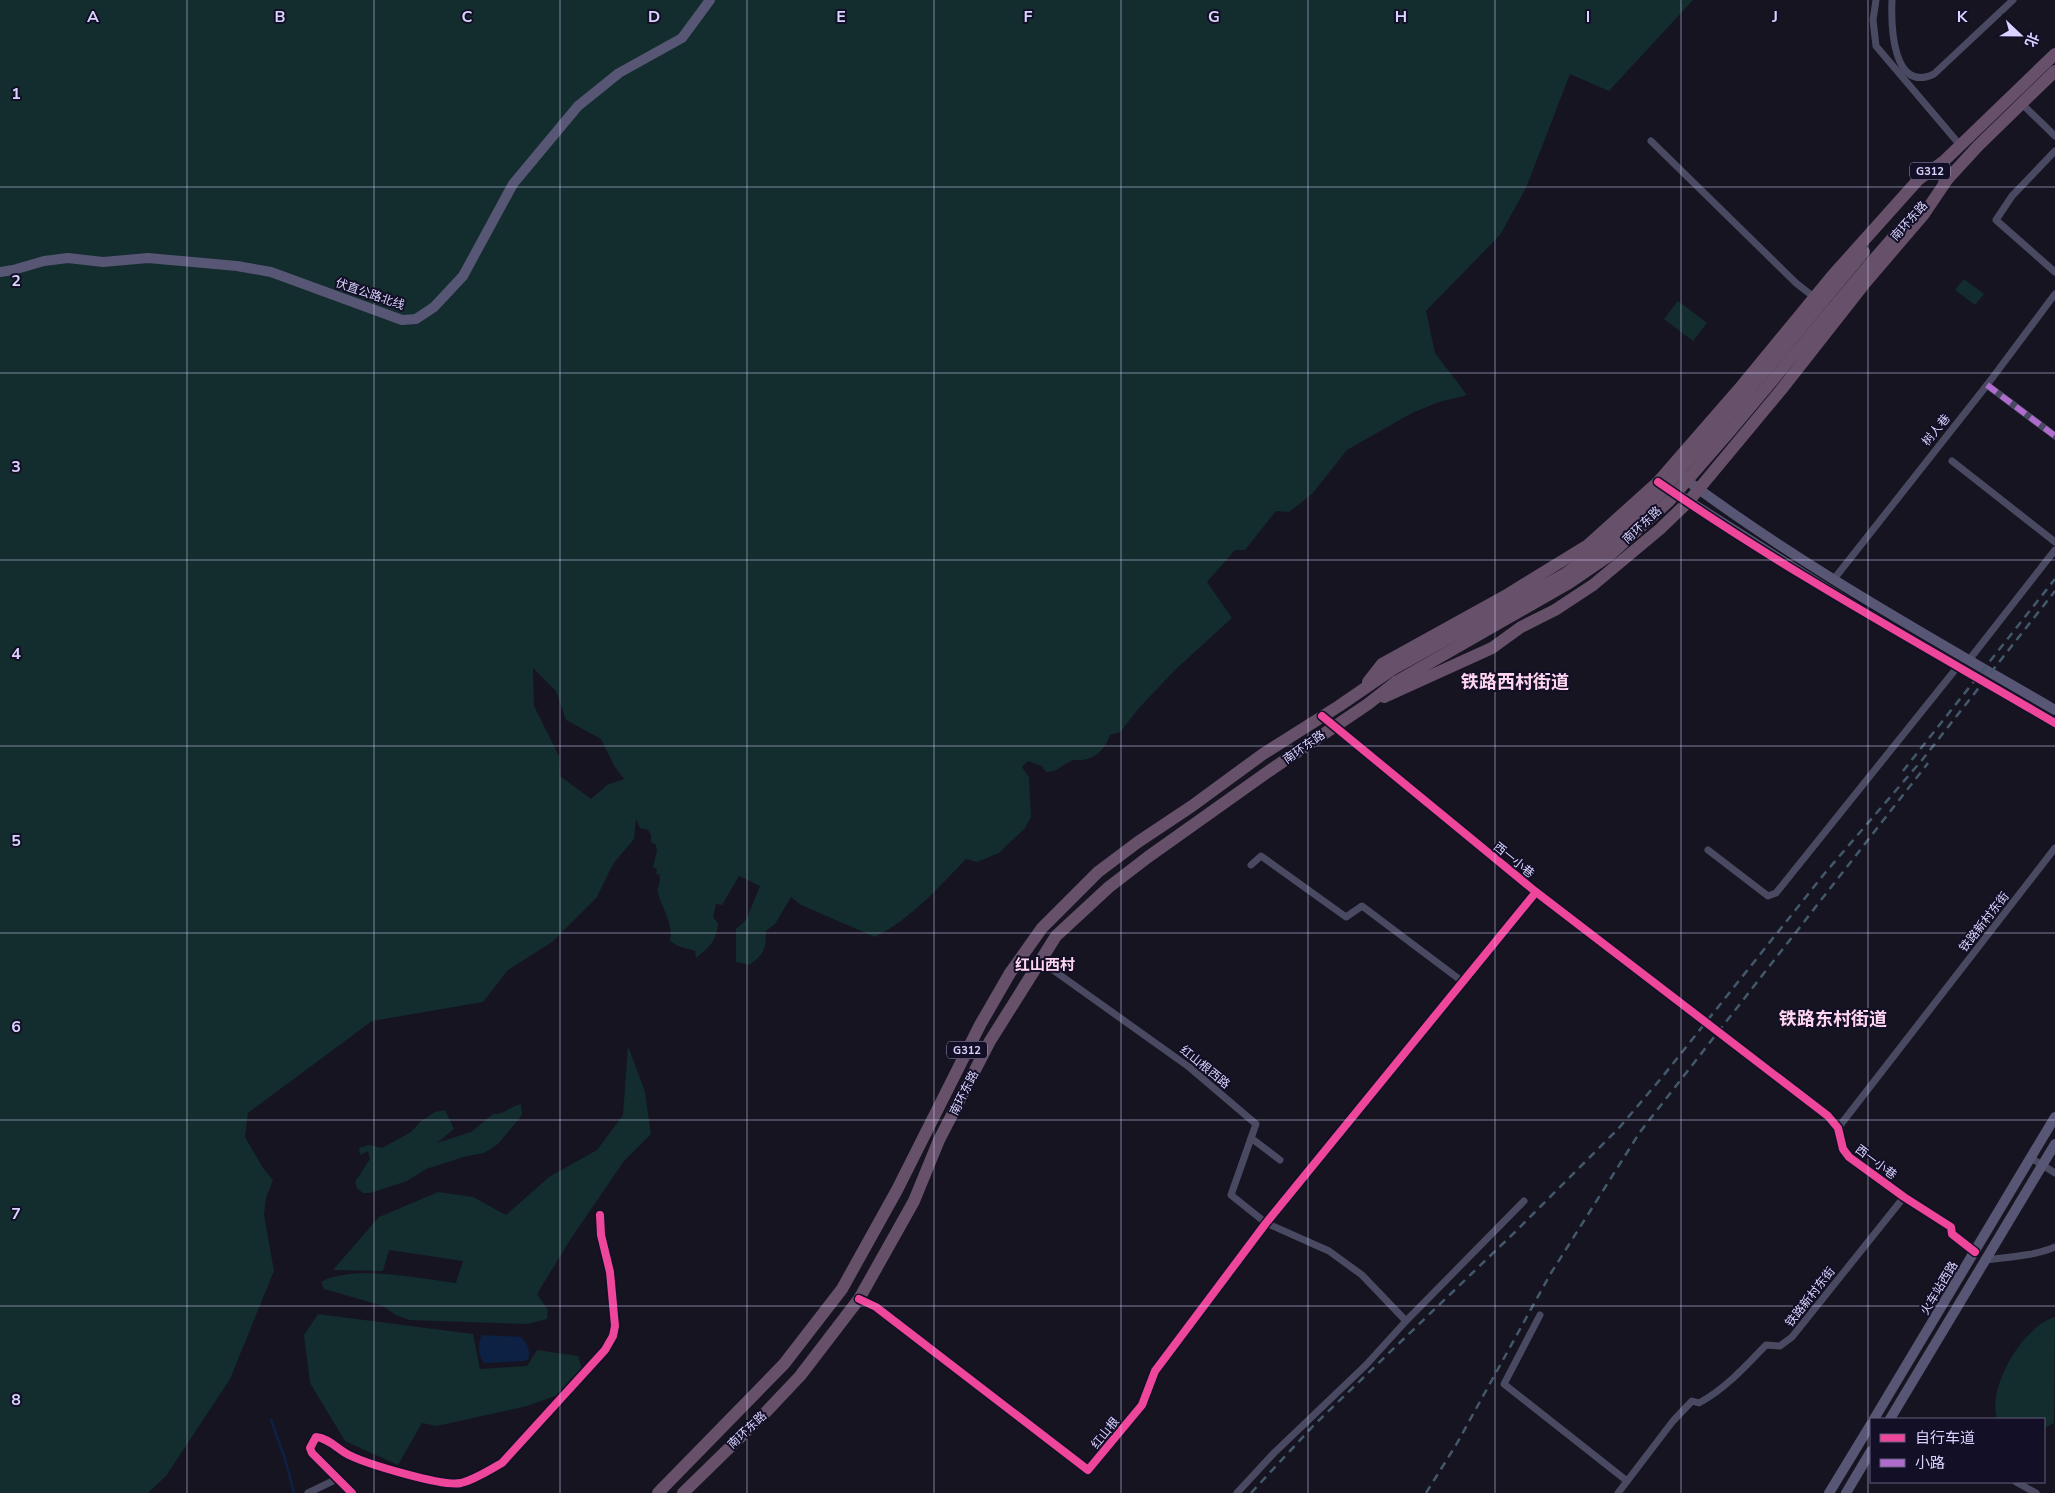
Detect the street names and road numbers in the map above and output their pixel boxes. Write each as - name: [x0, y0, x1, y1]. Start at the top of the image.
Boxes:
- road number: G312: [1910, 162, 1950, 180]
- street label: 南环东路: [1887, 198, 1931, 244]
- street label: 伏直公路北线: [333, 275, 407, 313]
- street label: 树人巷: [1918, 411, 1954, 449]
- street label: 南环东路: [1619, 503, 1665, 547]
- street label: 南环东路: [1280, 727, 1328, 767]
- street label: 西一小巷: [1490, 839, 1538, 881]
- street label: 铁路新村东街: [1956, 889, 2012, 955]
- road number: G312: [947, 1042, 987, 1058]
- street label: 红山根西路: [1177, 1042, 1233, 1092]
- street label: 南环东路: [946, 1068, 982, 1118]
- street label: 西一小巷: [1852, 1141, 1900, 1183]
- street label: 火车站西路: [1917, 1258, 1961, 1318]
- street label: 铁路新村东街: [1782, 1264, 1838, 1330]
- street label: 南环东路: [724, 1408, 770, 1452]
- street label: 红山根: [1087, 1414, 1123, 1452]

